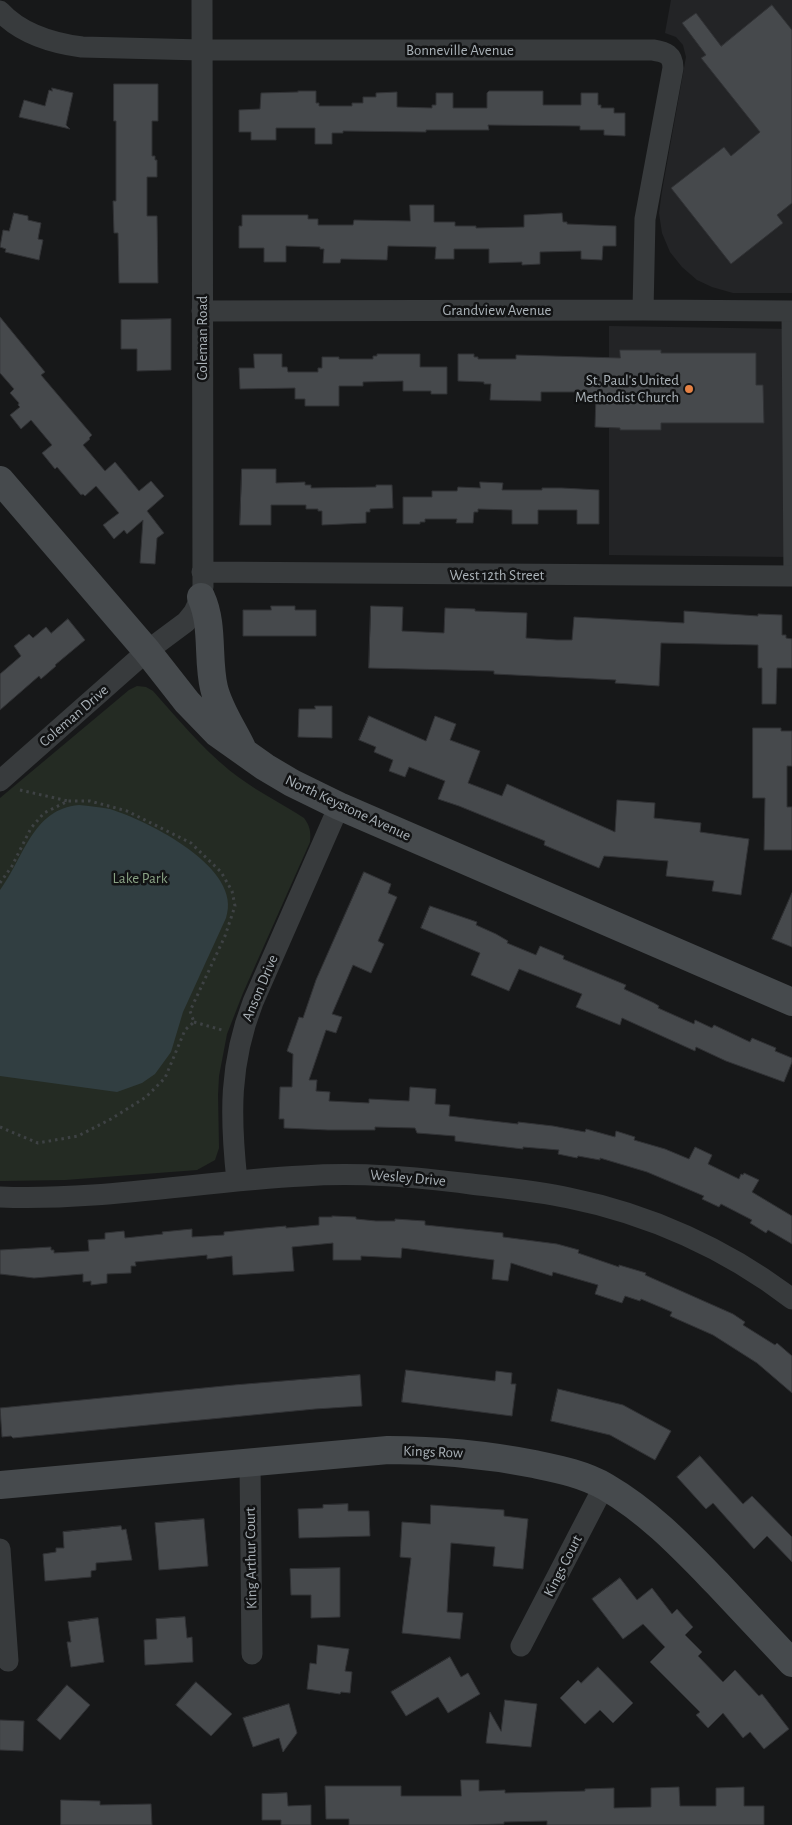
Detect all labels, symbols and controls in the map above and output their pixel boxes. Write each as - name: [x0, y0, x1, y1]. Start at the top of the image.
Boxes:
- street label: Bonneville Avenue: [406, 41, 514, 59]
- street label: Coleman Road: [193, 296, 211, 380]
- street label: Grandview Avenue: [443, 301, 551, 319]
- place label: St. Paul's United Methodist Church: [575, 371, 679, 406]
- marker: St. Paul's United Methodist Church: [683, 383, 695, 395]
- street label: West 12th Street: [450, 566, 544, 584]
- street label: Coleman Drive: [36, 681, 112, 751]
- street label: North Keystone Avenue: [282, 771, 414, 845]
- park label: Lake Park: [112, 869, 168, 887]
- street label: Anson Drive: [238, 952, 282, 1024]
- street label: Wesley Drive: [369, 1166, 447, 1190]
- street label: Kings Row: [403, 1442, 463, 1462]
- street label: King Arthur Court: [241, 1507, 261, 1609]
- street label: Kings Court: [540, 1532, 586, 1600]

